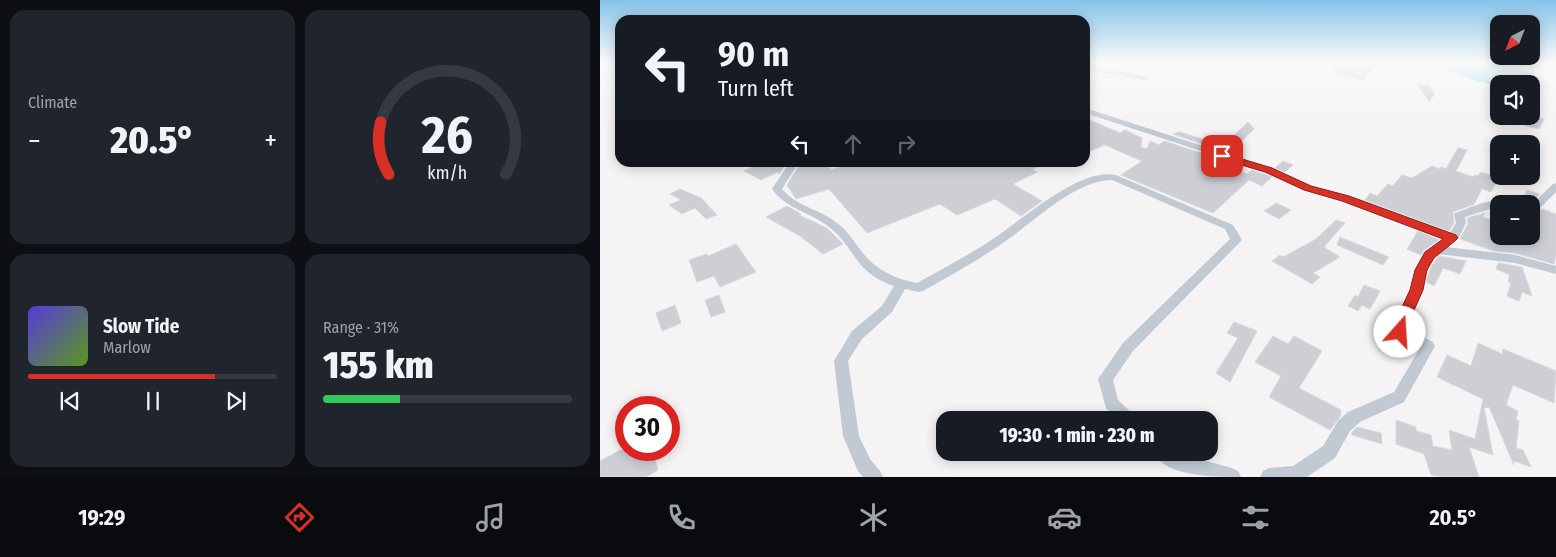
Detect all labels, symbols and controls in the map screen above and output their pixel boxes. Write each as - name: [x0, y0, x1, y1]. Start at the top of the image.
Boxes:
- north arrow: [1490, 15, 1540, 65]
- map controls: [1490, 15, 1540, 245]
- text: 90 m: [718, 33, 789, 75]
- icon: left: [635, 35, 700, 100]
- text: Turn left: [718, 75, 794, 102]
- button: sound: [1490, 75, 1540, 125]
- text: Climate: [28, 93, 77, 112]
- text: 26: [421, 104, 473, 167]
- text: 20.5°: [110, 117, 195, 163]
- text: −: [28, 124, 41, 157]
- text: +: [264, 124, 277, 157]
- icon: left: [786, 130, 814, 158]
- icon: ahead: [839, 130, 867, 158]
- icon: right: [892, 130, 920, 158]
- pin: [1201, 135, 1243, 177]
- button: +: [1490, 135, 1540, 185]
- icon: arrive: [1208, 142, 1236, 170]
- text: km/h: [428, 162, 467, 184]
- button: −: [1490, 195, 1540, 245]
- position arrow: [1373, 305, 1425, 357]
- text: Slow Tide: [103, 315, 179, 338]
- text: Range · 31%: [323, 318, 399, 337]
- text: Marlow: [103, 338, 151, 357]
- text: 155 km: [323, 342, 434, 388]
- icon: previous: [56, 387, 84, 415]
- icon: pause: [139, 387, 167, 415]
- icon: next: [222, 387, 250, 415]
- speed limit sign: 30: [615, 396, 680, 461]
- text: 19:30 · 1 min · 230 m: [1000, 424, 1154, 447]
- icon: directions: [282, 500, 317, 535]
- icon: music: [473, 500, 508, 535]
- icon: phone: [664, 500, 699, 535]
- icon: climate: [856, 500, 891, 535]
- icon: car: [1047, 500, 1082, 535]
- icon: filters: [1238, 500, 1273, 535]
- text: 19:29: [78, 504, 125, 531]
- text: 20.5°: [1429, 504, 1478, 531]

